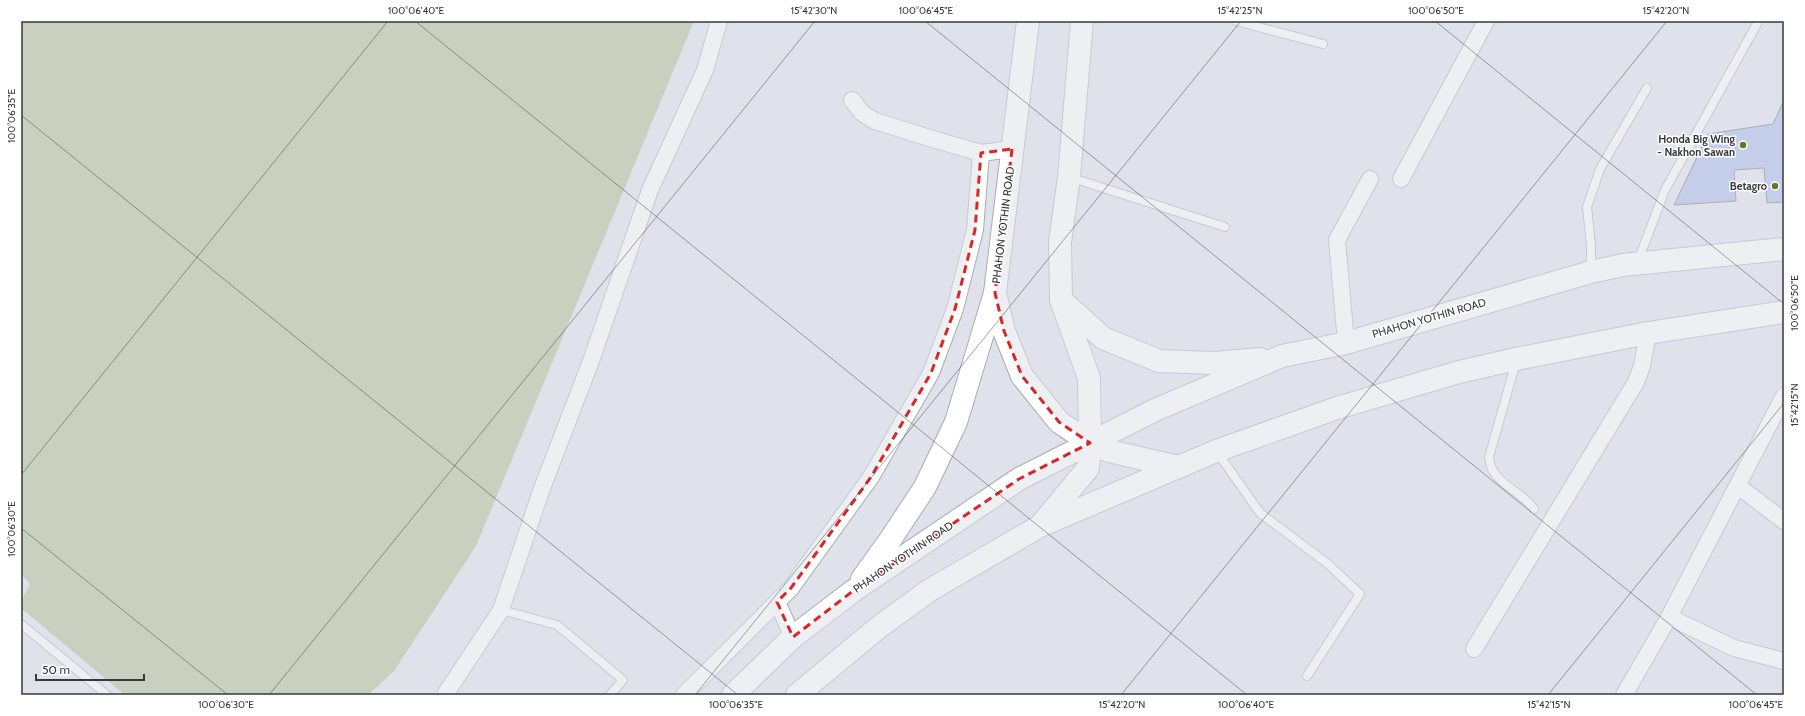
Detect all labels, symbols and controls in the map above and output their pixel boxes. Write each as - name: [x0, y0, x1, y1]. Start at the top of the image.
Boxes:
- text: 100°06'40"E: [388, 4, 444, 17]
- text: 15°42'30"N: [791, 4, 837, 17]
- text: 100°06'45"E: [899, 4, 954, 17]
- text: 15°42'25"N: [1218, 4, 1262, 17]
- text: 100°06'50"E: [1408, 4, 1464, 17]
- text: 15°42'20"N: [1643, 4, 1689, 17]
- text: 100°06'35"E: [5, 88, 18, 143]
- place label: Honda Big Wing - Nakhon Sawan: [1657, 132, 1735, 159]
- marker: Honda Big Wing - Nakhon Sawan: [1738, 140, 1748, 150]
- street label: PHAHON YOTHIN ROAD: [989, 166, 1017, 284]
- place label: Betagro: [1730, 179, 1767, 193]
- marker: Betagro: [1770, 181, 1780, 191]
- text: 100°06'50"E: [1788, 275, 1801, 331]
- street label: PHAHON YOTHIN ROAD: [1370, 295, 1488, 341]
- text: 15°42'15"N: [1788, 384, 1801, 426]
- text: 100°06'30"E: [5, 501, 18, 557]
- street label: PHAHON YOTHIN ROAD: [850, 518, 956, 596]
- scale bar: [36, 656, 144, 682]
- text: 50 m: [42, 662, 70, 677]
- text: 100°06'30"E: [198, 698, 254, 711]
- text: 100°06'35"E: [709, 698, 764, 711]
- text: 15°42'20"N: [1099, 698, 1145, 711]
- text: 100°06'40"E: [1218, 698, 1274, 711]
- text: 15°42'15"N: [1528, 698, 1570, 711]
- text: 100°06'45"E: [1729, 698, 1784, 711]

